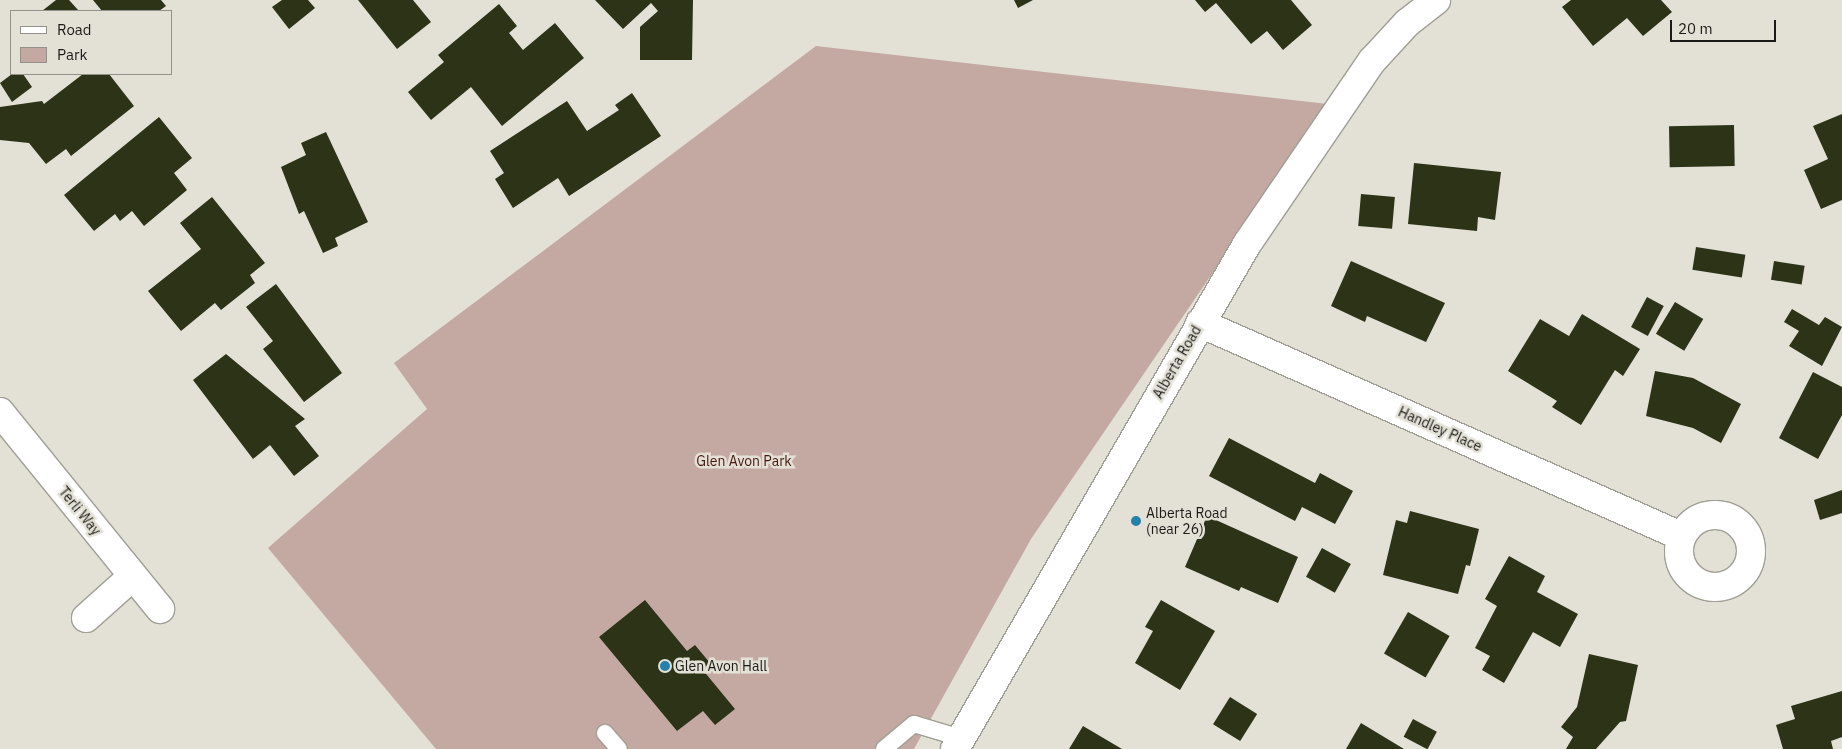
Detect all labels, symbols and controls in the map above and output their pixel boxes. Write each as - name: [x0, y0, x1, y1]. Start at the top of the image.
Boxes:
- legend: [10, 10, 172, 75]
- scale bar: [1672, 10, 1778, 42]
- text: 20 m: [1678, 19, 1713, 38]
- text: Road: [57, 20, 92, 39]
- text: Park: [57, 45, 87, 64]
- street label: Alberta Road: [1149, 322, 1205, 402]
- street label: Handley Place: [1396, 403, 1484, 455]
- park label: Glen Avon Park: [696, 453, 792, 469]
- street label: Terli Way: [55, 483, 105, 539]
- place label: Alberta Road (near 26): [1146, 505, 1228, 538]
- marker: Alberta Road (near 26): [1130, 515, 1142, 527]
- place label: Glen Avon Hall: [675, 658, 767, 674]
- marker: Glen Avon Hall: [659, 660, 671, 672]

